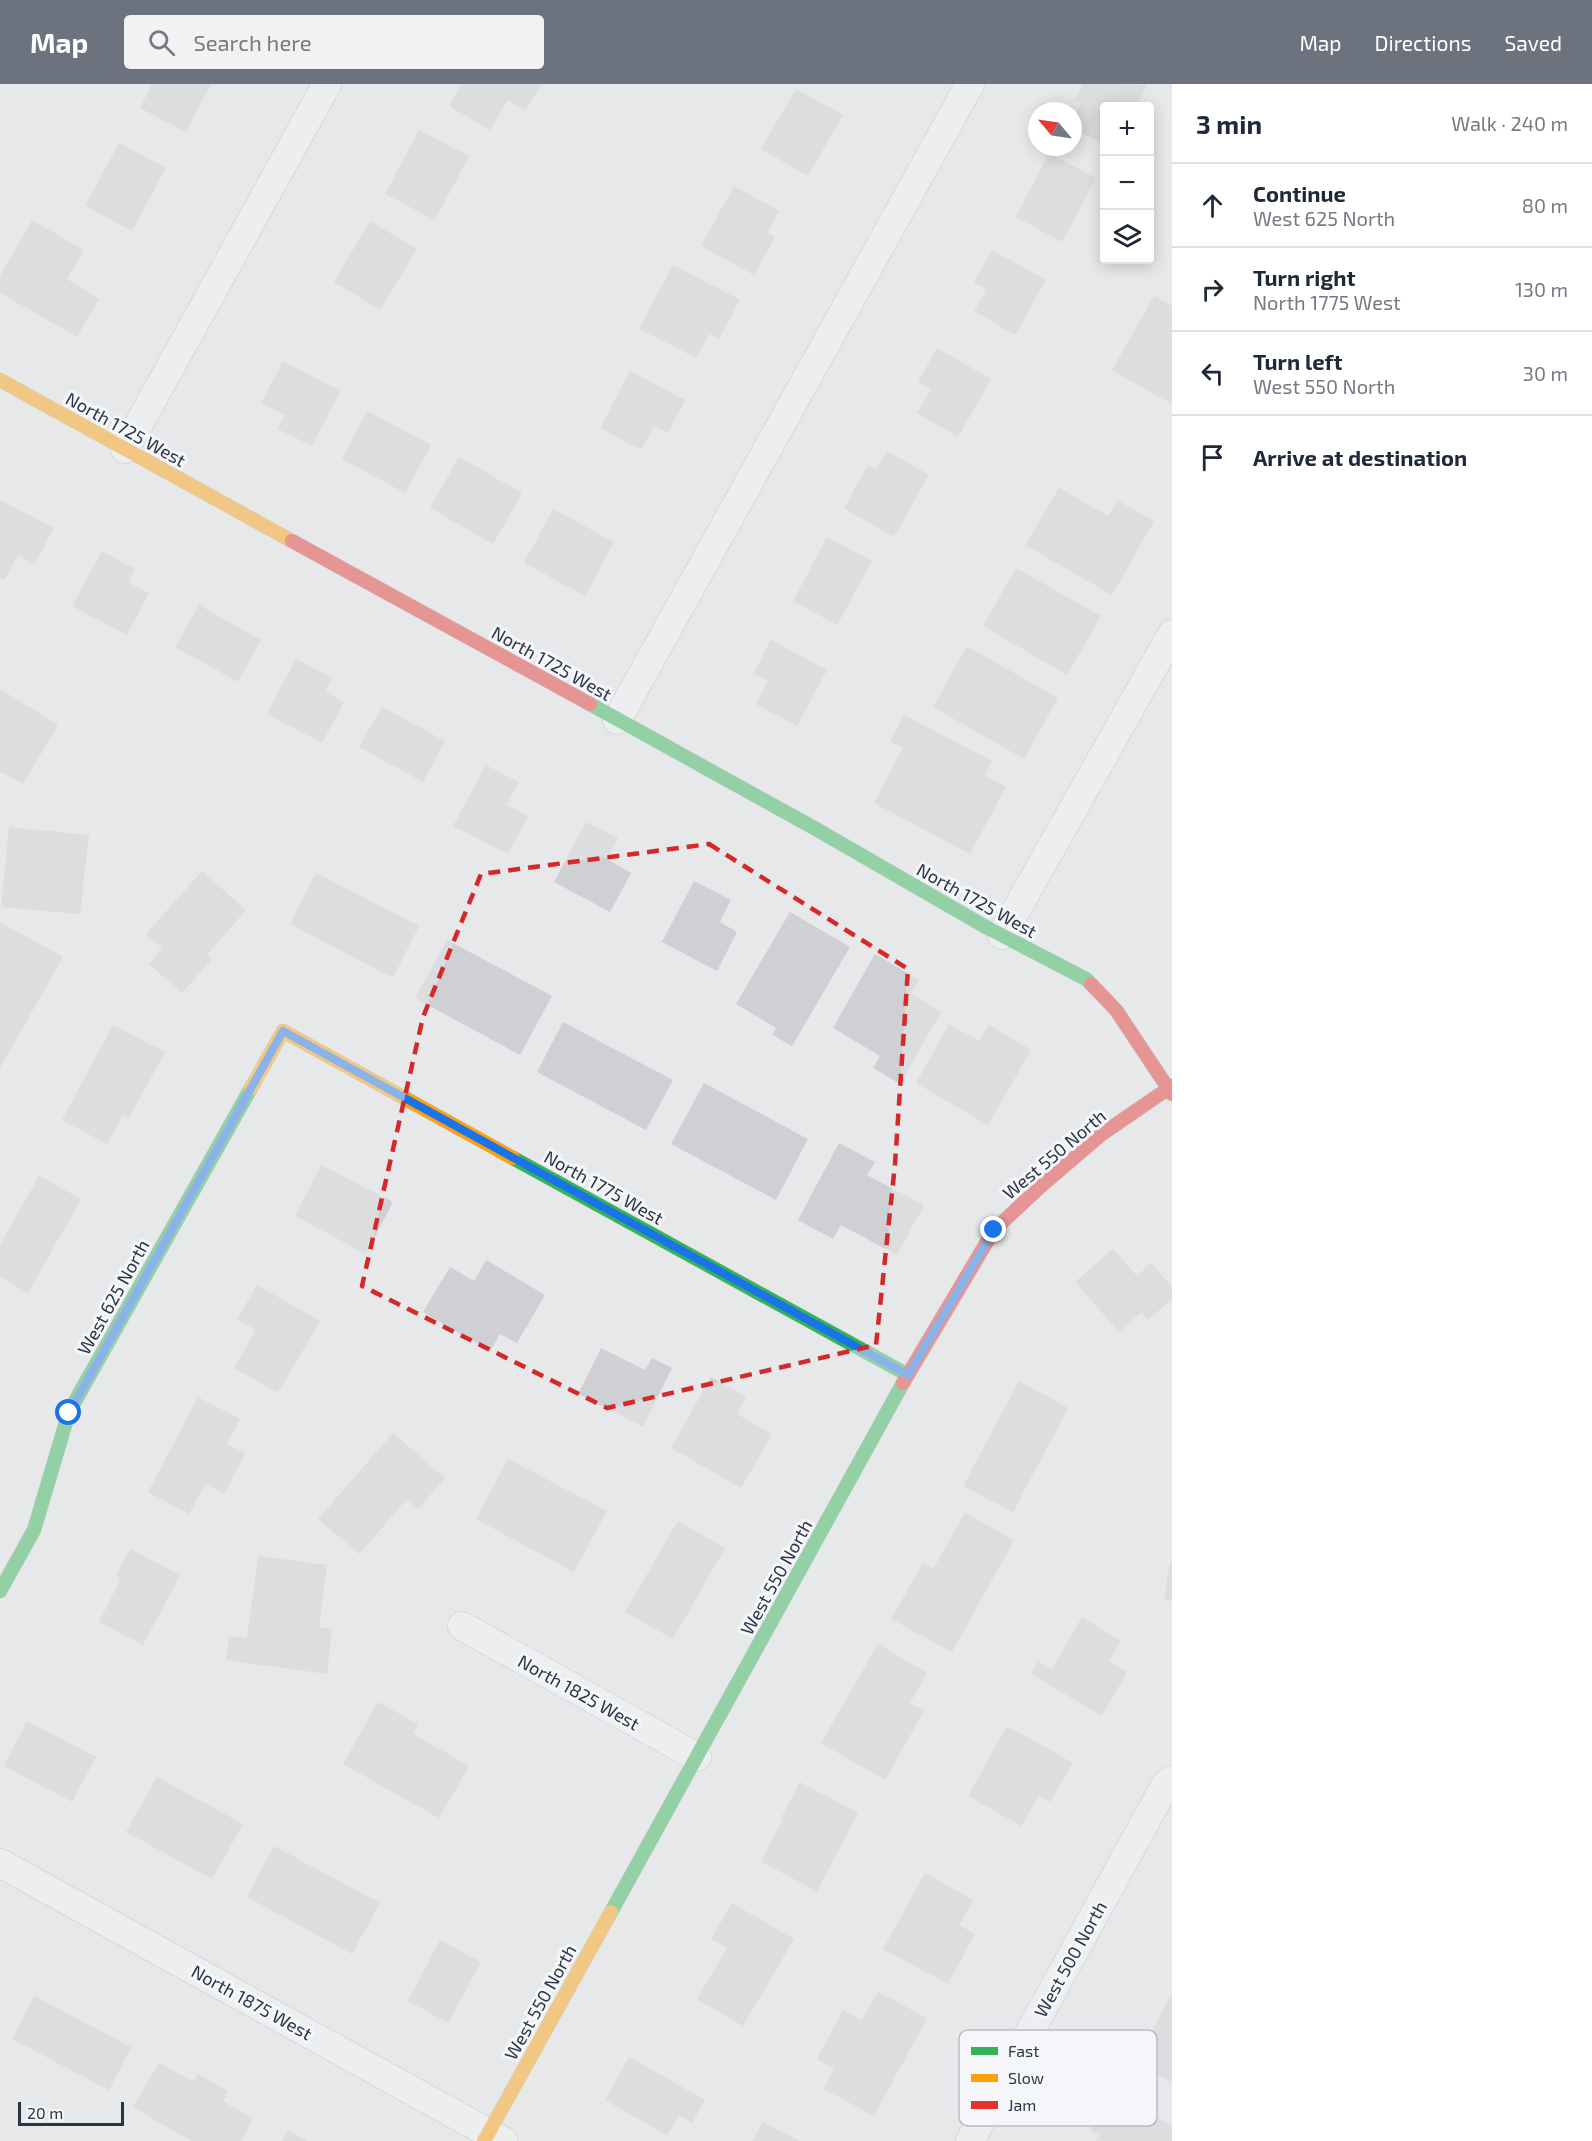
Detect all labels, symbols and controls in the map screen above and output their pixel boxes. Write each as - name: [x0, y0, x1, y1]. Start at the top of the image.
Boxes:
- search box: [124, 15, 544, 69]
- text: Map: [30, 25, 88, 59]
- icon: search: [145, 26, 178, 59]
- text: Search here: [193, 29, 312, 55]
- text: Map: [1299, 30, 1342, 55]
- text: Directions: [1375, 30, 1471, 55]
- text: Saved: [1504, 30, 1562, 55]
- north arrow: [1028, 102, 1082, 156]
- map controls: [1100, 102, 1154, 264]
- button: +: [1100, 102, 1154, 156]
- text: 3 min: [1196, 108, 1262, 139]
- text: Walk · 240 m: [1451, 111, 1568, 135]
- button: −: [1100, 156, 1154, 210]
- text: Continue: [1253, 180, 1346, 206]
- icon: ahead: [1196, 189, 1229, 222]
- text: 80 m: [1522, 193, 1568, 217]
- text: West 625 North: [1253, 206, 1395, 230]
- button: layers: [1100, 210, 1154, 264]
- text: Turn right: [1253, 264, 1355, 290]
- icon: right: [1196, 273, 1229, 306]
- text: 130 m: [1515, 277, 1568, 301]
- text: North 1775 West: [1253, 290, 1401, 314]
- text: Turn left: [1253, 348, 1342, 374]
- icon: left: [1196, 357, 1229, 390]
- text: 30 m: [1523, 361, 1568, 385]
- text: West 550 North: [1253, 374, 1395, 398]
- street label: North 1725 West: [62, 387, 190, 471]
- icon: arrive: [1196, 441, 1229, 474]
- text: Arrive at destination: [1253, 444, 1467, 470]
- street label: North 1725 West: [488, 621, 616, 705]
- street label: North 1725 West: [913, 858, 1041, 942]
- street label: West 550 North: [998, 1104, 1110, 1204]
- street label: North 1775 West: [541, 1145, 668, 1229]
- route end: [980, 1216, 1006, 1242]
- street label: West 625 North: [72, 1236, 154, 1358]
- route start: [55, 1399, 81, 1425]
- street label: West 550 North: [735, 1516, 817, 1638]
- street label: North 1825 West: [514, 1650, 644, 1735]
- street label: West 500 North: [1029, 1897, 1111, 2021]
- street label: West 550 North: [499, 1941, 581, 2063]
- street label: North 1875 West: [188, 1960, 316, 2044]
- legend: [959, 2030, 1157, 2126]
- text: Fast: [1008, 2041, 1039, 2060]
- text: Slow: [1008, 2068, 1044, 2087]
- text: Jam: [1008, 2095, 1036, 2114]
- scale bar: [18, 2099, 124, 2126]
- text: 20 m: [27, 2103, 63, 2122]

